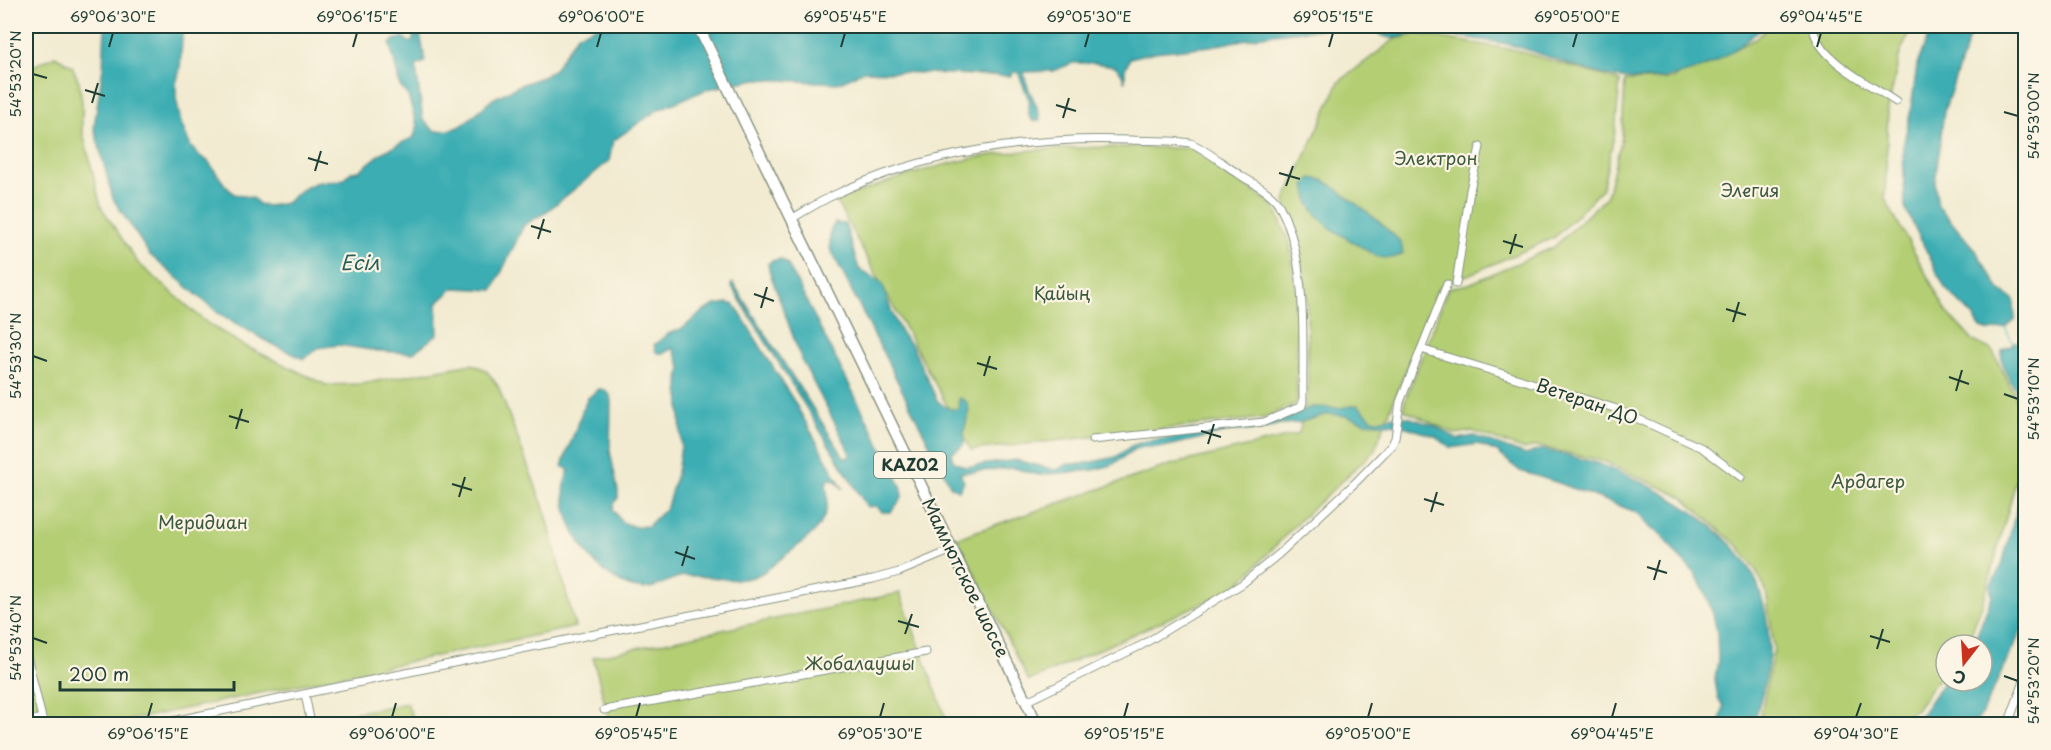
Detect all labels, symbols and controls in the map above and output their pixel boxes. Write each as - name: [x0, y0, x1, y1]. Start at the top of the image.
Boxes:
- text: 69°06'30"E: [70, 4, 156, 27]
- text: 69°06'15"E: [316, 4, 398, 27]
- text: 69°06'00"E: [557, 4, 645, 27]
- text: 69°05'45"E: [803, 4, 887, 27]
- text: 69°05'30"E: [1046, 4, 1132, 27]
- text: 69°05'15"E: [1292, 4, 1374, 27]
- text: 69°05'00"E: [1534, 4, 1620, 27]
- text: 69°04'45"E: [1779, 4, 1863, 27]
- text: 54°53'20"N: [3, 30, 26, 118]
- text: 54°53'00"N: [2021, 72, 2044, 160]
- park label: Электрон: [1394, 144, 1478, 171]
- park label: Элегия: [1721, 176, 1779, 203]
- water label: Есіл: [341, 247, 380, 277]
- park label: Қайың: [1034, 279, 1091, 306]
- text: 54°53'30"N: [3, 313, 26, 399]
- text: 54°53'10"N: [2021, 357, 2044, 441]
- street label: Ветеран ДО: [1533, 371, 1642, 431]
- road number: KAZ02: [874, 452, 946, 478]
- park label: Ардагер: [1831, 467, 1905, 494]
- street label: Мамлютское шоссе: [916, 493, 1017, 662]
- park label: Меридиан: [158, 508, 248, 535]
- text: 54°53'40"N: [3, 595, 26, 681]
- north arrow: [1934, 633, 1994, 693]
- text: 54°53'20"N: [2021, 637, 2044, 725]
- park label: Жобалаушы: [805, 649, 915, 676]
- scale bar: [60, 654, 234, 692]
- text: 200 m: [69, 660, 129, 687]
- text: С: [1950, 665, 1969, 692]
- text: 69°06'15"E: [107, 721, 189, 744]
- text: 69°06'00"E: [348, 721, 436, 744]
- text: 69°05'45"E: [594, 721, 678, 744]
- text: 69°05'30"E: [837, 721, 923, 744]
- text: 69°05'15"E: [1083, 721, 1165, 744]
- text: 69°05'00"E: [1325, 721, 1411, 744]
- text: 69°04'45"E: [1570, 721, 1654, 744]
- text: 69°04'30"E: [1813, 721, 1899, 744]

